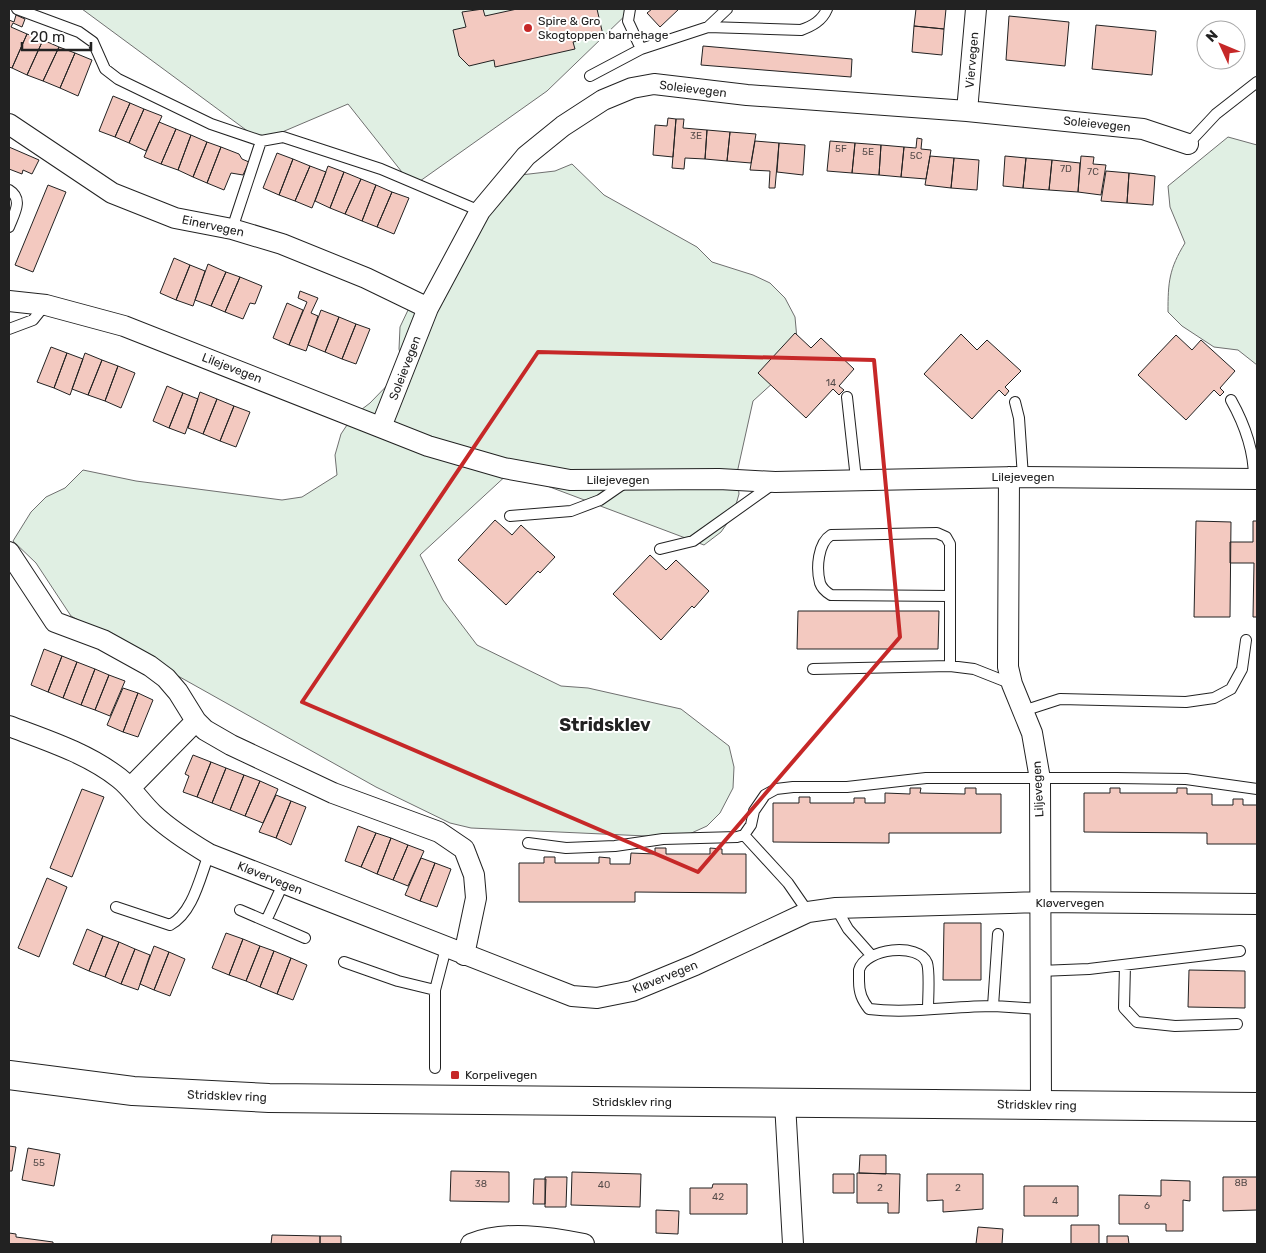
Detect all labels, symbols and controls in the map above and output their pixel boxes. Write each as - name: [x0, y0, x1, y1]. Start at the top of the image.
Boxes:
- place label: Spire & Gro Skogtoppen barnehage: [538, 14, 669, 42]
- scale bar: [22, 20, 91, 52]
- north arrow: [1196, 20, 1246, 70]
- marker: Spire & Gro Skogtoppen barnehage: [522, 22, 534, 34]
- text: N: [1202, 27, 1222, 46]
- text: 20 m: [30, 28, 65, 46]
- street label: Viervegen: [963, 31, 981, 89]
- street label: Soleievegen: [659, 78, 727, 100]
- street label: Soleievegen: [1063, 113, 1131, 135]
- house number: 3E: [690, 130, 702, 142]
- house number: 5F: [835, 143, 847, 155]
- house number: 5E: [862, 146, 874, 158]
- house number: 5C: [910, 150, 923, 162]
- house number: 7D: [1060, 163, 1072, 175]
- house number: 7C: [1087, 166, 1099, 178]
- street label: Einervegen: [181, 213, 245, 239]
- street label: Soleievegen: [386, 334, 424, 402]
- street label: Lilejevegen: [200, 350, 264, 386]
- house number: 14: [826, 377, 836, 389]
- street label: Lilejevegen: [991, 470, 1055, 484]
- street label: Lilejevegen: [586, 473, 650, 487]
- district label: Stridsklev: [559, 714, 651, 736]
- street label: Liljevegen: [1030, 760, 1046, 818]
- street label: Kløvervegen: [235, 859, 305, 897]
- street label: Kløvervegen: [1036, 896, 1104, 910]
- street label: Kløvervegen: [630, 958, 700, 996]
- place label: Korpelivegen: [465, 1068, 537, 1082]
- marker: Korpelivegen: [449, 1069, 461, 1081]
- street label: Stridsklev ring: [187, 1088, 267, 1104]
- street label: Stridsklev ring: [592, 1095, 672, 1109]
- street label: Stridsklev ring: [997, 1097, 1077, 1113]
- house number: 55: [33, 1157, 45, 1169]
- house number: 8B: [1234, 1177, 1248, 1189]
- house number: 38: [475, 1178, 487, 1190]
- house number: 40: [598, 1179, 610, 1191]
- house number: 2: [877, 1182, 883, 1194]
- house number: 2: [955, 1182, 961, 1194]
- house number: 42: [712, 1191, 724, 1203]
- house number: 4: [1052, 1195, 1058, 1207]
- house number: 6: [1144, 1200, 1150, 1212]

